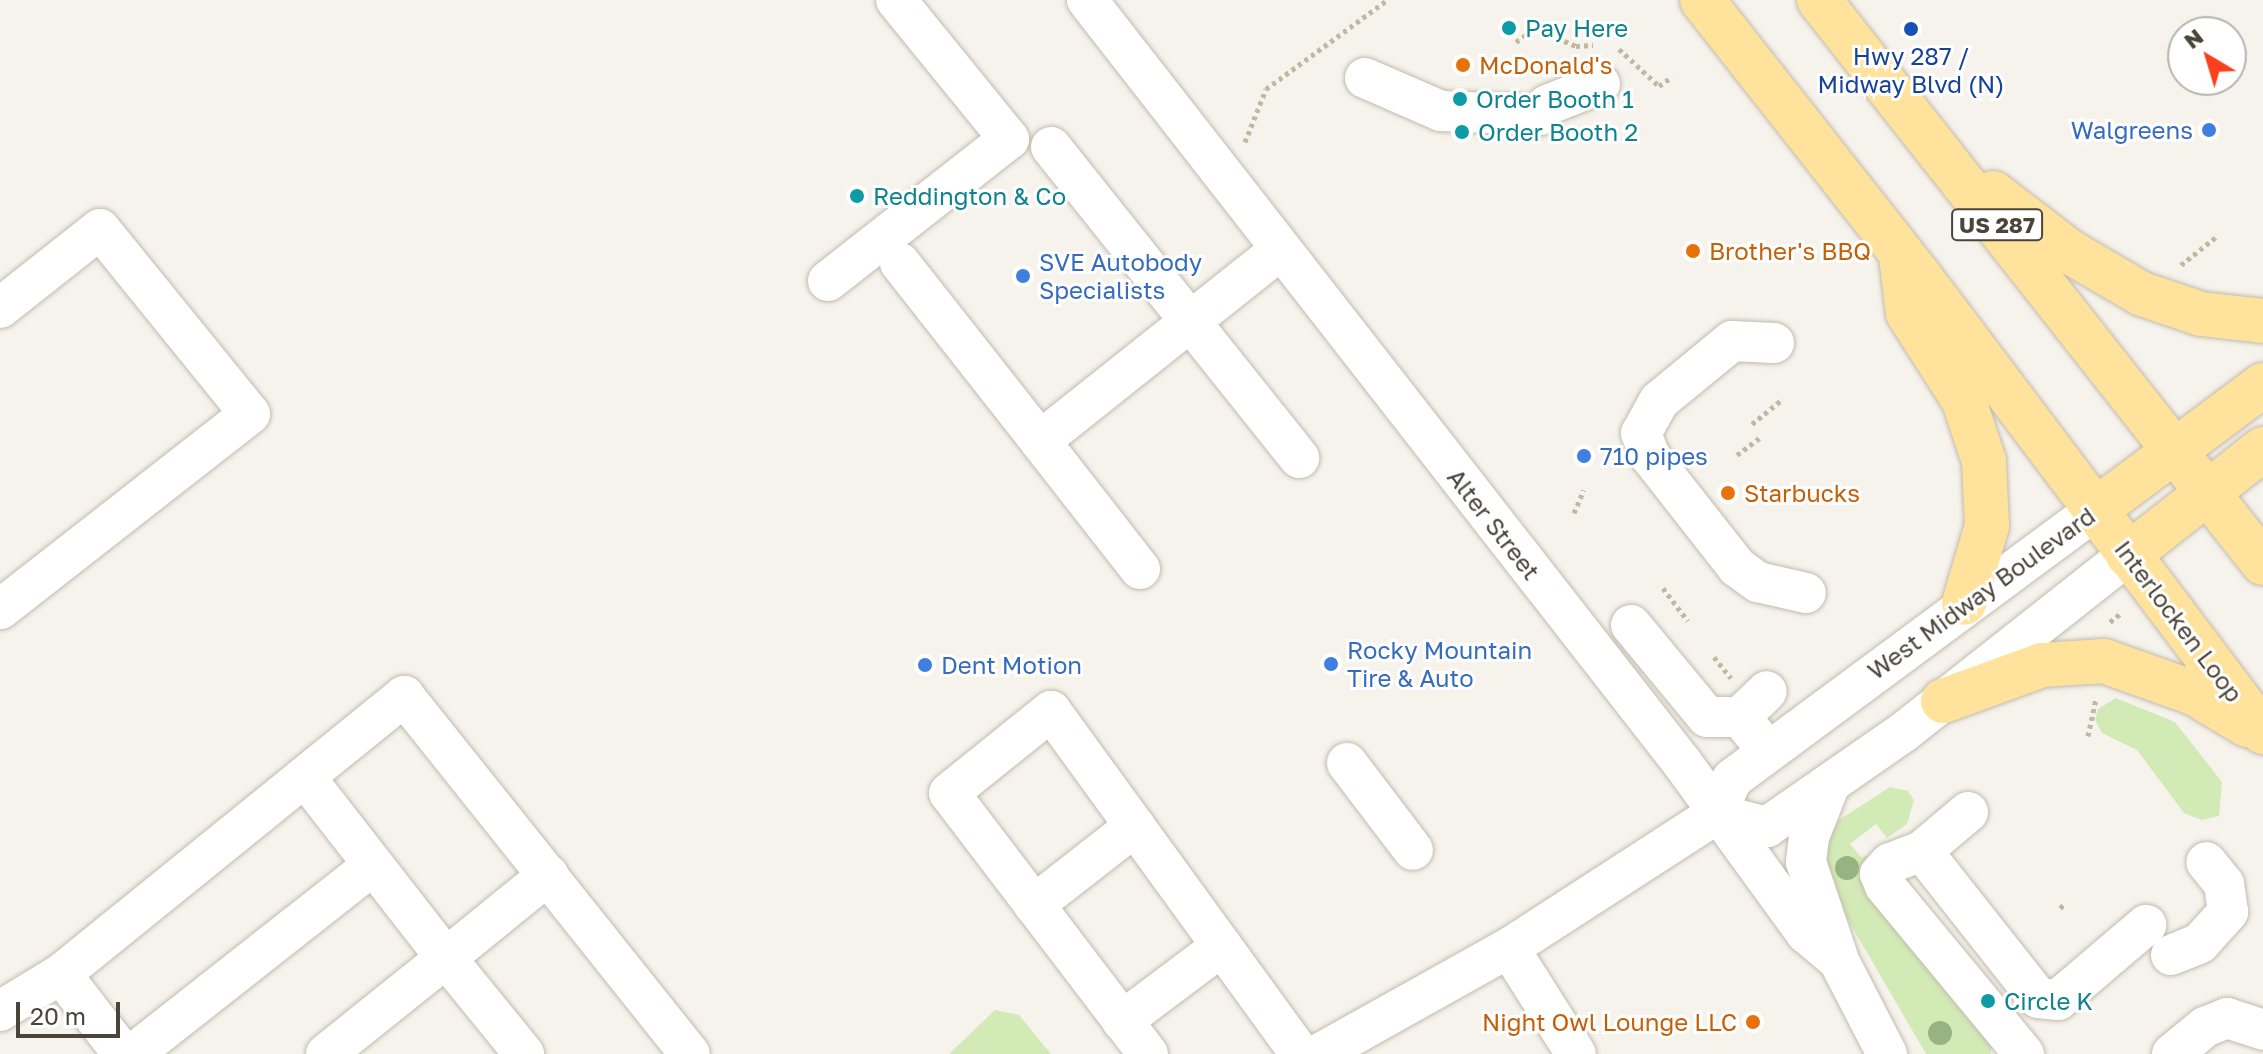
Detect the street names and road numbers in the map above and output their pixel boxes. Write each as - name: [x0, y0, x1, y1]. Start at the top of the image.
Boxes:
- road number: US 287: [1951, 207, 2043, 243]
- street label: Alter Street: [1442, 463, 1546, 585]
- street label: West Midway Boulevard: [1862, 501, 2100, 685]
- street label: Interlocken Loop: [2109, 535, 2249, 707]

